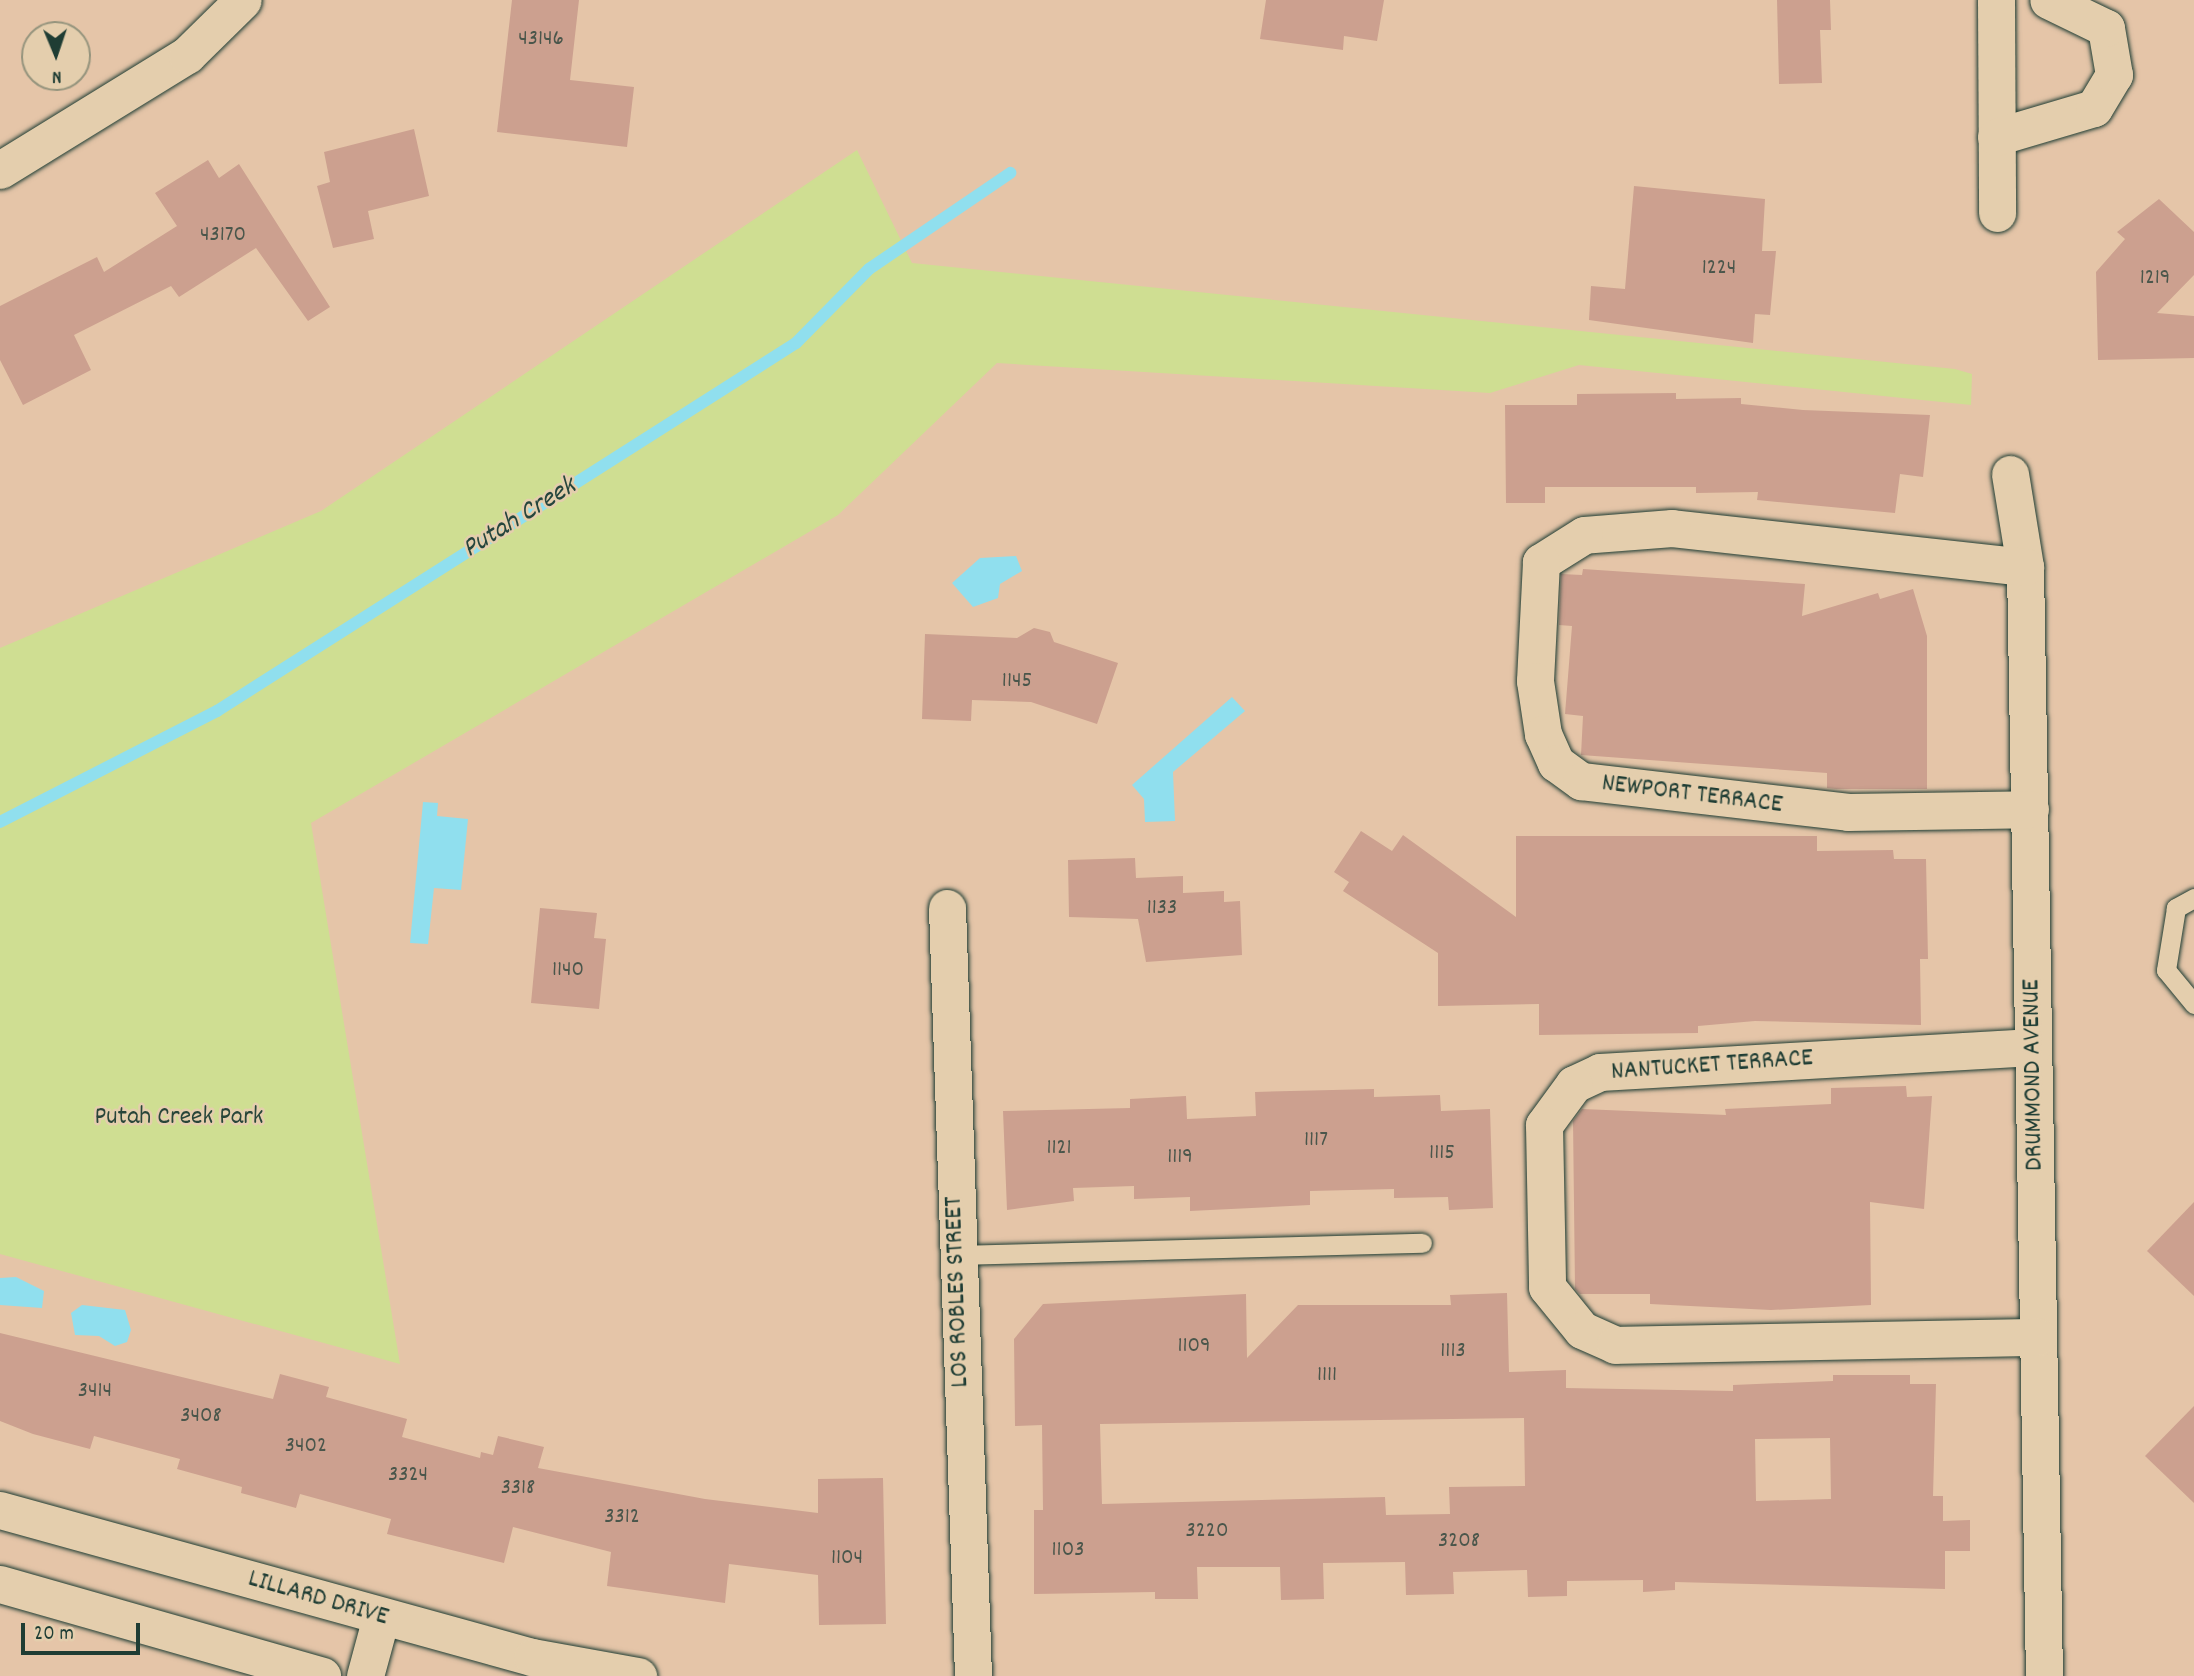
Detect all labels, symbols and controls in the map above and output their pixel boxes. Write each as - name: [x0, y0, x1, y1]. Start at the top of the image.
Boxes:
- north arrow: [21, 21, 91, 91]
- house number: 43146: [518, 26, 564, 54]
- text: N: [52, 62, 62, 89]
- house number: 43170: [200, 222, 246, 250]
- house number: 1224: [1702, 255, 1736, 283]
- house number: 1219: [2140, 265, 2170, 293]
- water label: Putah Creek: [457, 471, 583, 567]
- house number: 1145: [1002, 668, 1032, 696]
- street label: NEWPORT TERRACE: [1600, 768, 1784, 822]
- house number: 1133: [1147, 895, 1177, 923]
- house number: 1140: [552, 957, 584, 985]
- street label: DRUMMOND AVENUE: [2017, 979, 2051, 1171]
- street label: NANTUCKET TERRACE: [1610, 1043, 1814, 1089]
- park label: Putah Creek Park: [95, 1102, 263, 1134]
- house number: 1117: [1304, 1127, 1328, 1155]
- house number: 1121: [1046, 1135, 1072, 1163]
- house number: 1115: [1429, 1140, 1455, 1168]
- house number: 1119: [1167, 1144, 1193, 1172]
- street label: LOS ROBLES STREET: [939, 1196, 977, 1388]
- house number: 1109: [1177, 1333, 1211, 1361]
- house number: 1113: [1440, 1338, 1466, 1366]
- house number: 1111: [1317, 1362, 1337, 1390]
- house number: 3414: [78, 1378, 112, 1406]
- house number: 3408: [180, 1403, 222, 1431]
- house number: 3402: [285, 1433, 327, 1461]
- house number: 3324: [388, 1462, 428, 1490]
- house number: 3318: [501, 1475, 535, 1503]
- house number: 3312: [604, 1504, 640, 1532]
- house number: 3220: [1186, 1518, 1228, 1546]
- house number: 3208: [1438, 1528, 1480, 1556]
- house number: 1103: [1052, 1537, 1084, 1565]
- house number: 1104: [831, 1545, 863, 1573]
- street label: LILLARD DRIVE: [244, 1564, 392, 1634]
- scale bar: [24, 1610, 144, 1654]
- text: 20 m: [34, 1620, 74, 1650]

